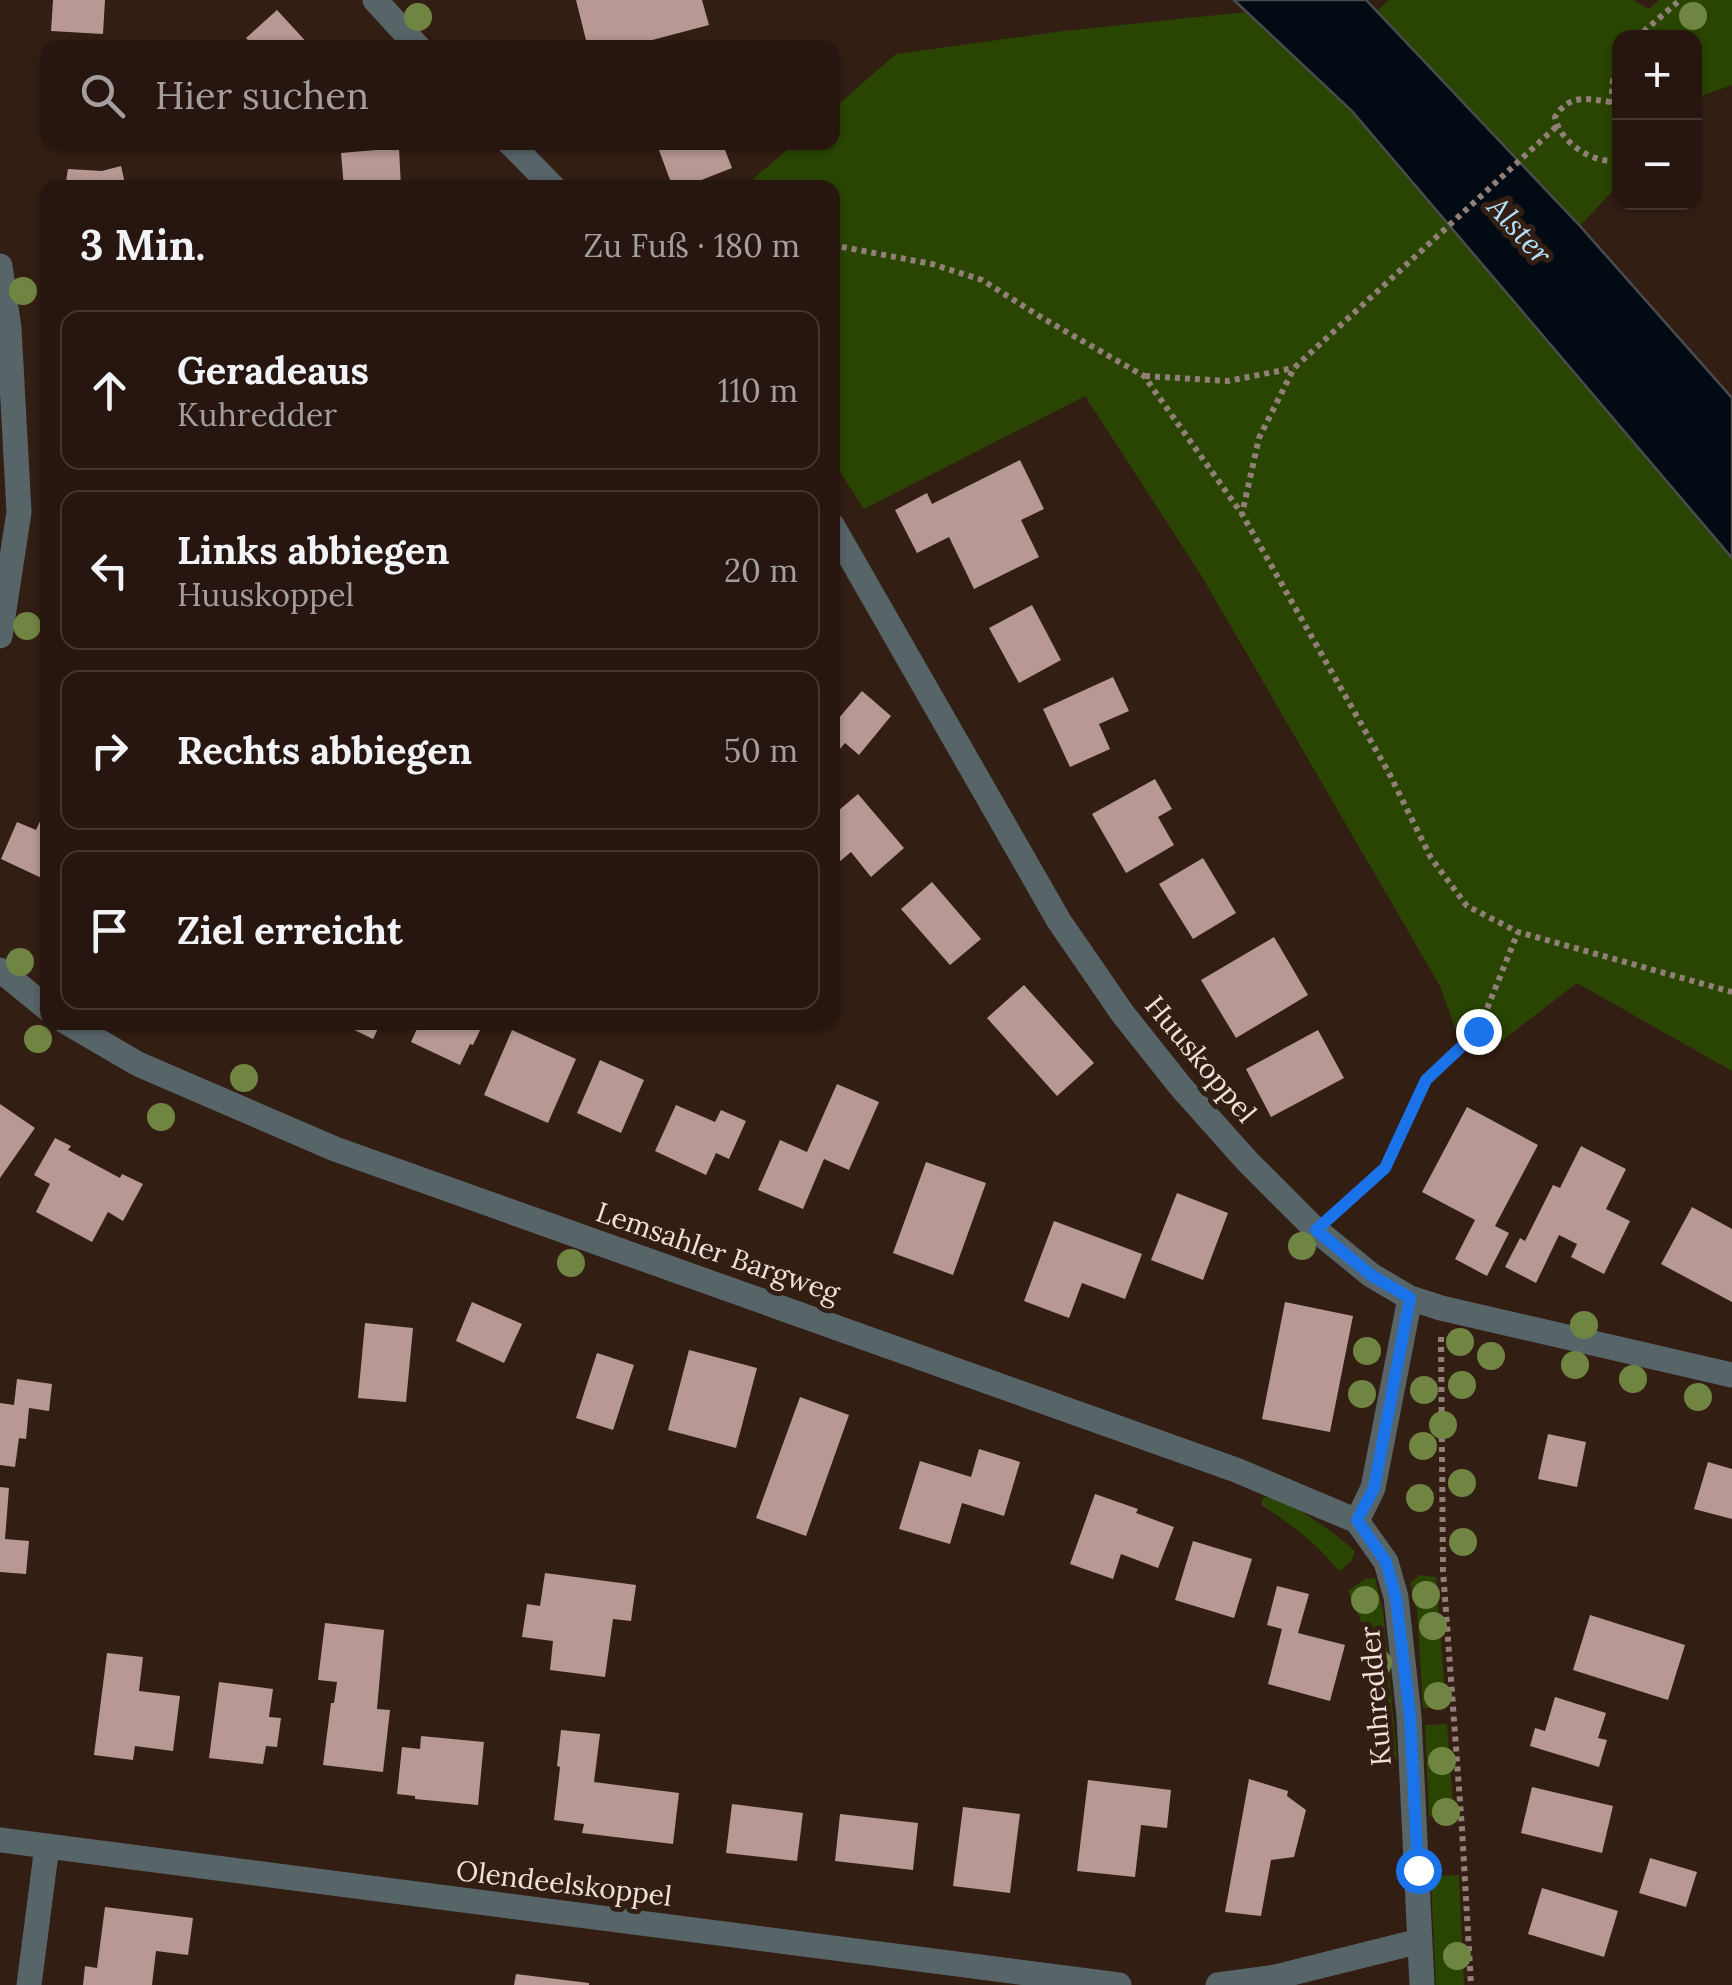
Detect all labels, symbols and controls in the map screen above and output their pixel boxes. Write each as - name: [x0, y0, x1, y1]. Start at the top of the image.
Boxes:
- map controls: [1612, 30, 1702, 210]
- button: +: [1612, 30, 1702, 120]
- search box: [40, 40, 840, 150]
- icon: search: [75, 68, 130, 123]
- text: Hier suchen: [155, 71, 369, 119]
- button: −: [1612, 120, 1702, 210]
- water label: Alster: [1479, 187, 1561, 272]
- text: 3 Min.: [80, 218, 205, 272]
- text: Zu Fuß · 180 m: [583, 225, 800, 266]
- text: Geradeaus: [177, 346, 369, 394]
- icon: ahead: [82, 363, 137, 418]
- text: 110 m: [718, 370, 798, 411]
- text: Kuhredder: [177, 394, 337, 435]
- text: Links abbiegen: [177, 526, 449, 574]
- icon: left: [82, 543, 137, 598]
- text: 20 m: [724, 550, 798, 591]
- text: Huuskoppel: [177, 574, 354, 615]
- icon: right: [82, 723, 137, 778]
- text: Rechts abbiegen: [177, 726, 472, 774]
- text: 50 m: [724, 730, 798, 771]
- icon: arrive: [82, 903, 137, 958]
- text: Ziel erreicht: [177, 906, 403, 954]
- street label: Huuskoppel: [1137, 988, 1265, 1130]
- route end: [1456, 1009, 1502, 1055]
- street label: Lemsahler Bargweg: [591, 1193, 845, 1311]
- street label: Kuhredder: [1351, 1625, 1399, 1767]
- route start: [1396, 1848, 1442, 1894]
- street label: Olendeelskoppel: [454, 1852, 674, 1914]

